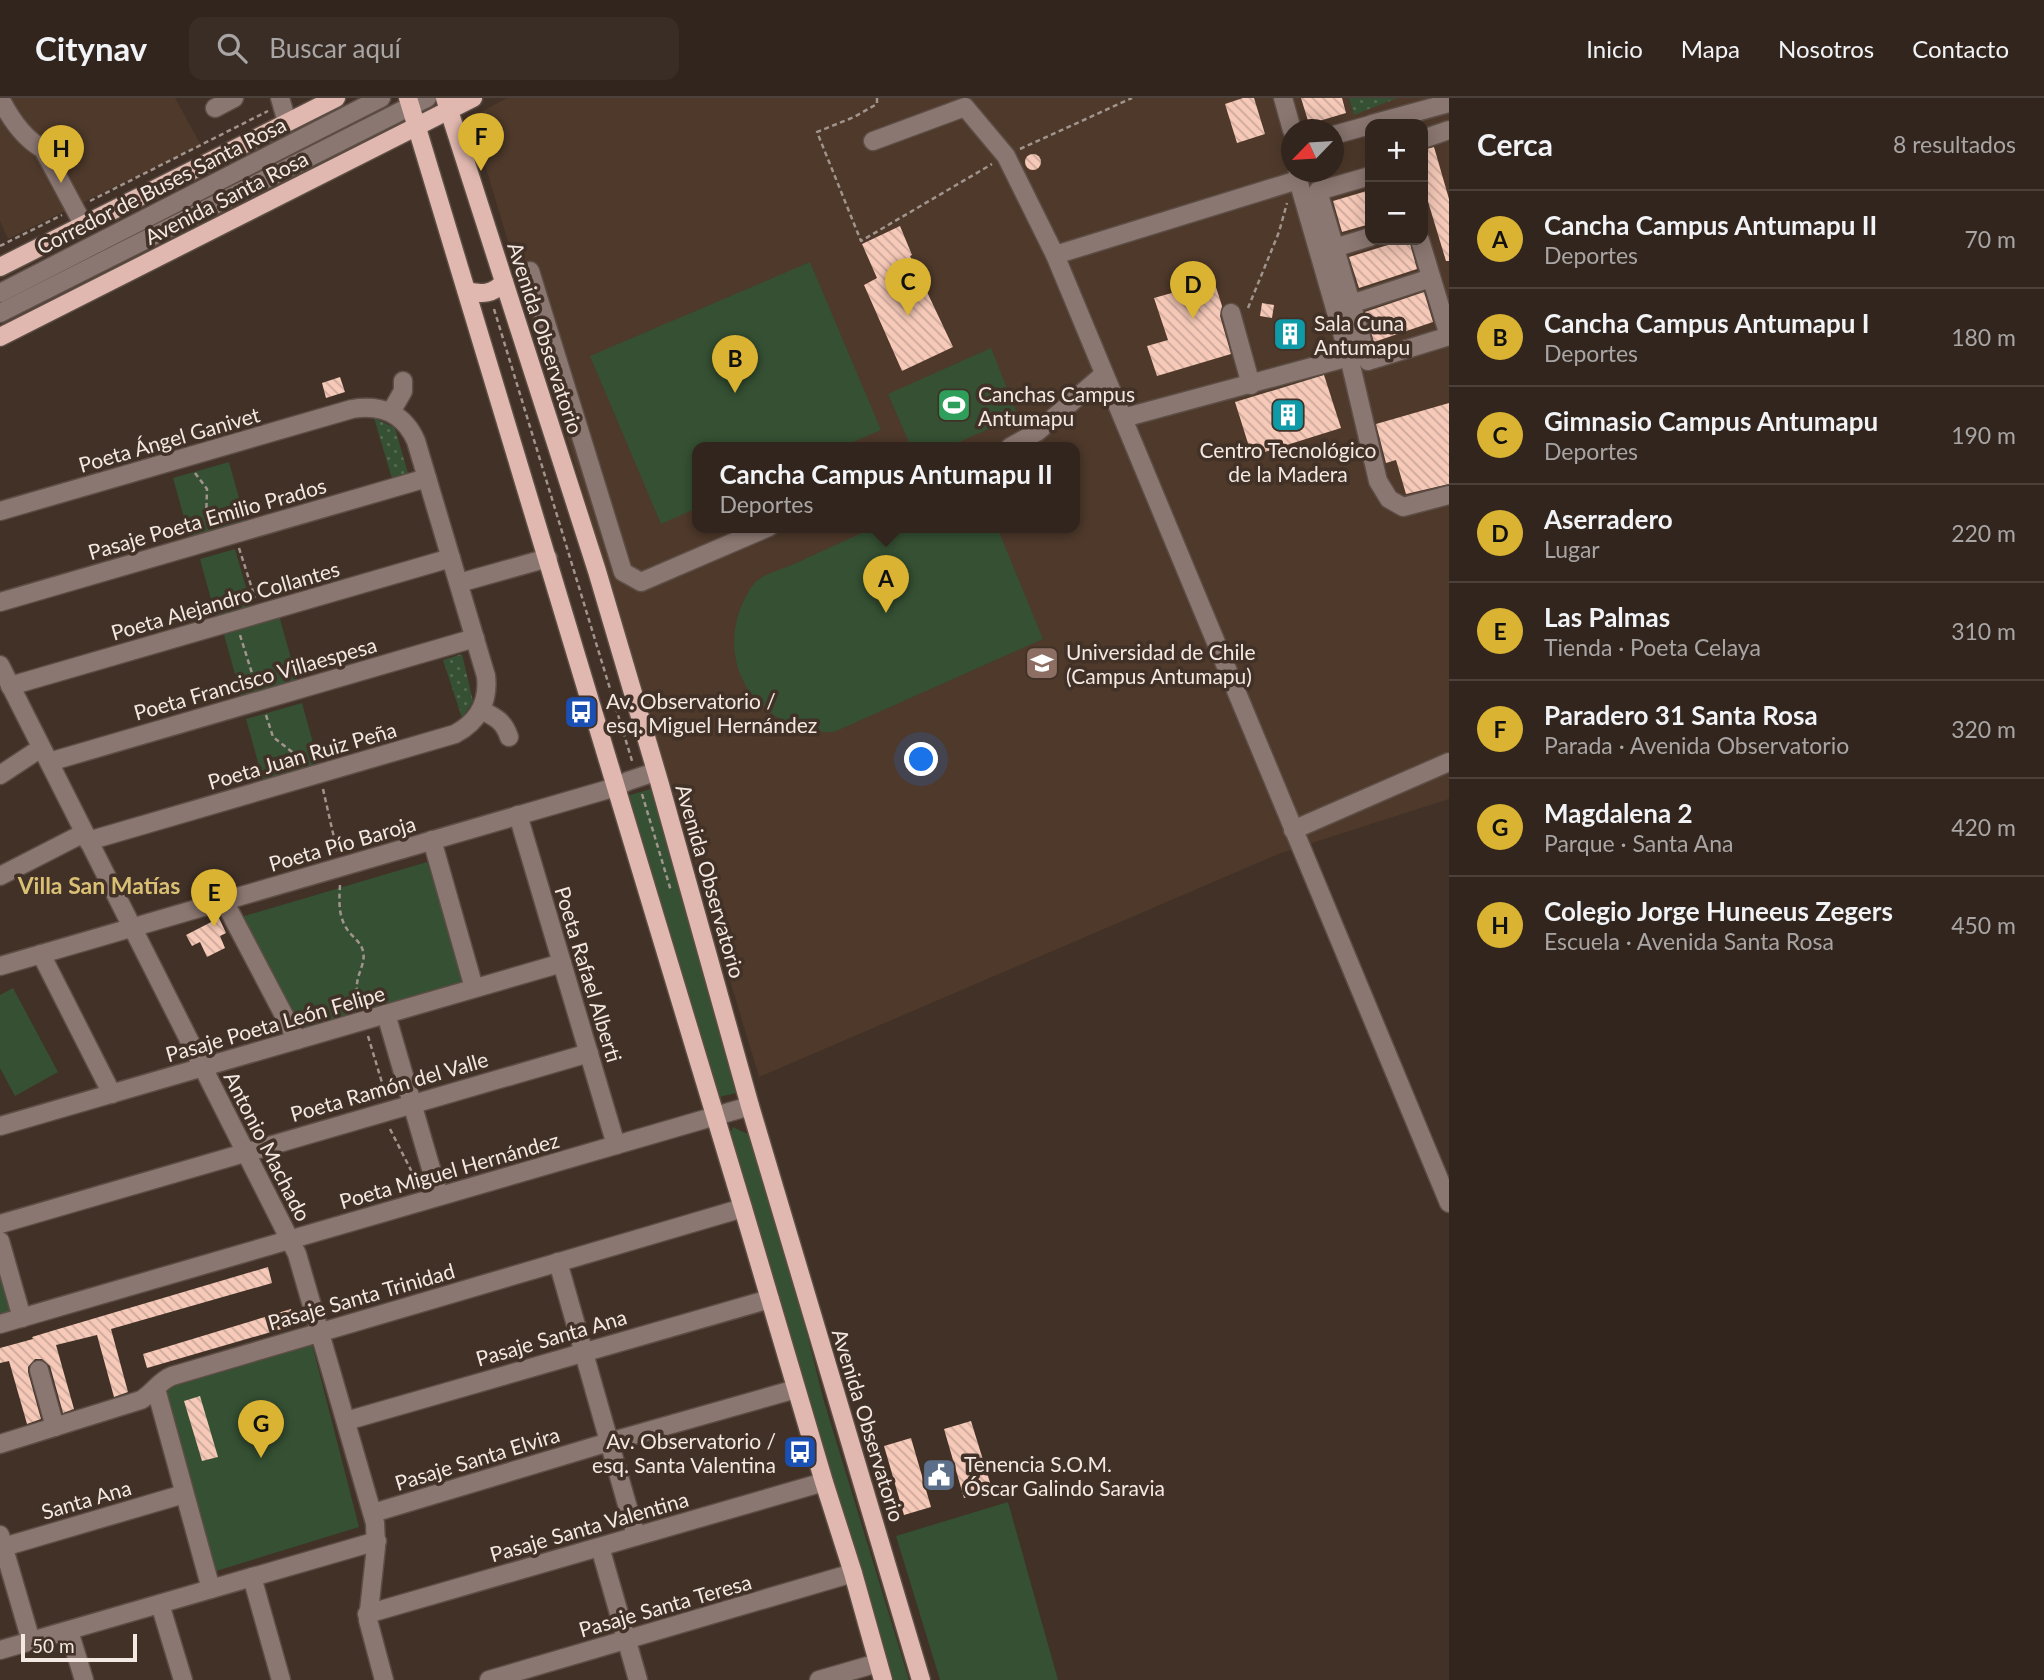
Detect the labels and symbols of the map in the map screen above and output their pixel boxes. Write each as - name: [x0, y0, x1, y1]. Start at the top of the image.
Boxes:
- street label: Corredor de Buses Santa Rosa: [32, 111, 290, 259]
- pin: F: [458, 113, 504, 171]
- north arrow: [1281, 119, 1344, 182]
- pin: H: [38, 125, 84, 183]
- street label: Avenida Santa Rosa: [140, 145, 312, 249]
- street label: Avenida Observatorio: [503, 239, 589, 437]
- pin: C: [885, 258, 931, 316]
- pin: D: [1170, 261, 1216, 319]
- place label: Sala Cuna Antumapu: [1314, 310, 1410, 359]
- building icon: Sala Cuna Antumapu: [1271, 315, 1309, 353]
- pin: B: [712, 335, 758, 393]
- place label: Canchas Campus Antumapu: [978, 381, 1135, 430]
- sports icon: Canchas Campus Antumapu: [935, 386, 973, 424]
- building icon: Centro Tecnológico de la Madera: [1269, 396, 1307, 434]
- street label: Poeta Ángel Ganivet: [76, 401, 263, 477]
- place label: Centro Tecnológico de la Madera: [1200, 437, 1377, 486]
- street label: Pasaje Poeta Emilio Prados: [85, 472, 329, 564]
- street label: Poeta Alejandro Collantes: [108, 555, 342, 645]
- pin: A: [863, 555, 909, 613]
- street label: Poeta Francisco Villaespesa: [131, 631, 379, 725]
- place label: Universidad de Chile (Campus Antumapu): [1066, 639, 1256, 688]
- school or university icon: Universidad de Chile (Campus Antumapu): [1023, 644, 1061, 682]
- place label: Av. Observatorio / esq. Miguel Hernández: [606, 688, 817, 737]
- bus stop icon: Av. Observatorio / esq. Miguel Hernández: [562, 693, 600, 731]
- street label: Poeta Juan Ruiz Peña: [205, 716, 399, 794]
- your location: [904, 742, 938, 776]
- street label: Avenida Observatorio: [671, 781, 751, 981]
- street label: Poeta Pío Baroja: [266, 810, 418, 876]
- pin: E: [191, 869, 237, 927]
- district label: Villa San Matías: [17, 871, 180, 899]
- street label: Poeta Rafael Alberti: [550, 883, 628, 1065]
- street label: Pasaje Poeta León Felipe: [162, 980, 388, 1066]
- street label: Poeta Ramón del Valle: [287, 1046, 491, 1126]
- street label: Antonio Machado: [219, 1067, 317, 1225]
- street label: Poeta Miguel Hernández: [336, 1127, 562, 1213]
- street label: Pasaje Santa Trinidad: [265, 1257, 457, 1335]
- street label: Pasaje Santa Ana: [473, 1303, 629, 1371]
- street label: Avenida Observatorio: [828, 1326, 910, 1525]
- pin: G: [238, 1400, 284, 1458]
- street label: Pasaje Santa Elvira: [392, 1421, 562, 1495]
- place label: Av. Observatorio / esq. Santa Valentina: [592, 1428, 776, 1477]
- bus stop icon: Av. Observatorio / esq. Santa Valentina: [781, 1433, 819, 1471]
- place label: Tenencia S.O.M. Óscar Galindo Saravia: [964, 1451, 1165, 1500]
- public building icon: Tenencia S.O.M. Óscar Galindo Saravia: [920, 1456, 958, 1494]
- street label: Santa Ana: [38, 1474, 134, 1524]
- street label: Pasaje Santa Valentina: [487, 1486, 691, 1566]
- street label: Pasaje Santa Teresa: [576, 1568, 754, 1642]
- scale bar: [21, 1631, 136, 1663]

